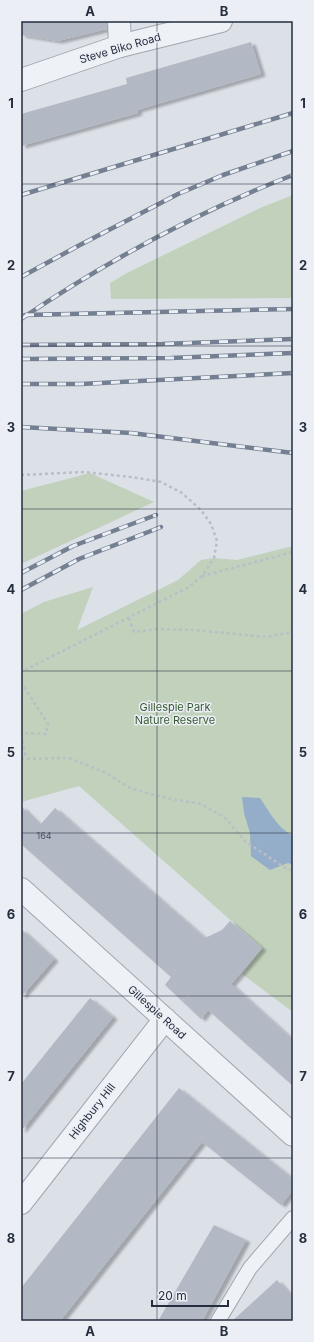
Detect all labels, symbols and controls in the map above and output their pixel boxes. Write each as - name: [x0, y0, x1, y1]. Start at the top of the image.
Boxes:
- text: A: [85, 3, 95, 19]
- text: B: [220, 3, 229, 19]
- street label: Steve Biko Road: [78, 30, 162, 66]
- text: 1: [8, 95, 14, 111]
- text: 1: [300, 95, 306, 111]
- text: 2: [7, 257, 15, 273]
- text: 2: [299, 257, 307, 273]
- text: 3: [7, 419, 15, 435]
- text: 3: [299, 419, 307, 435]
- text: 4: [7, 581, 16, 597]
- text: 4: [299, 581, 308, 597]
- park label: Gillespie Park Nature Reserve: [135, 700, 215, 727]
- text: 5: [7, 744, 15, 760]
- text: 5: [299, 744, 307, 760]
- house number: 164: [36, 830, 52, 841]
- text: 6: [7, 906, 15, 922]
- text: 6: [299, 906, 307, 922]
- street label: Gillespie Road: [125, 982, 189, 1042]
- text: 7: [7, 1068, 15, 1084]
- text: 7: [299, 1068, 307, 1084]
- street label: Highbury Hill: [66, 1080, 118, 1142]
- text: 8: [7, 1230, 15, 1246]
- text: 8: [299, 1230, 307, 1246]
- scale bar: [152, 1282, 228, 1308]
- text: 20 m: [158, 1288, 187, 1303]
- text: A: [85, 1323, 95, 1339]
- text: B: [220, 1323, 229, 1339]

